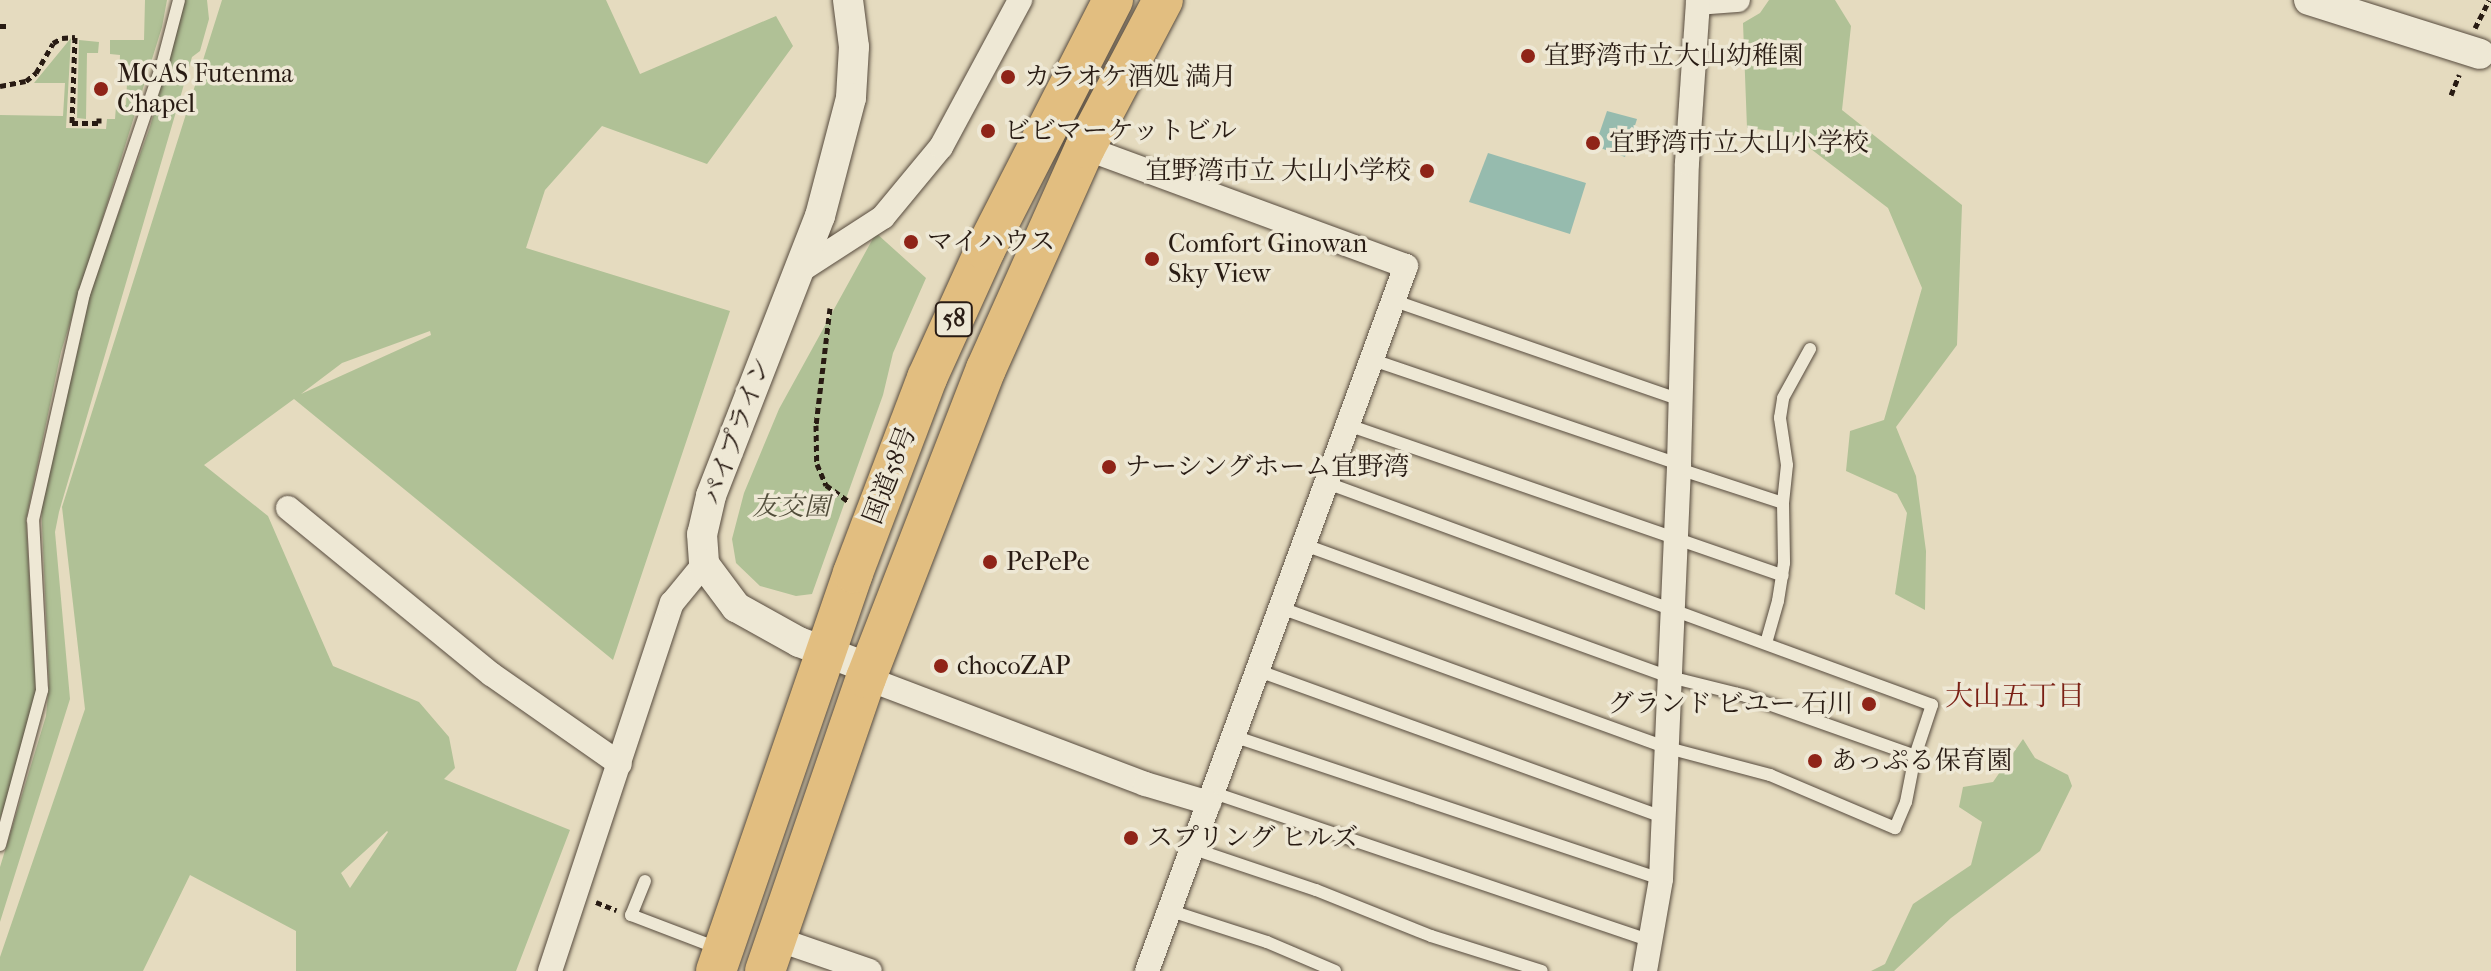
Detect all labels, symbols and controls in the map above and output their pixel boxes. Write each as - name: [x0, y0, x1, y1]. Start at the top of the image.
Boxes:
- place label: 宜野湾市立大山幼稚園: [1544, 40, 1804, 72]
- marker: 宜野湾市立大山幼稚園: [1519, 47, 1537, 65]
- place label: MCAS Futenma Chapel: [117, 58, 293, 120]
- place label: カラオケ酒処 満月: [1024, 61, 1238, 93]
- marker: カラオケ酒処 満月: [999, 68, 1017, 86]
- marker: MCAS Futenma Chapel: [92, 80, 110, 98]
- place label: ビビマーケットビル: [1004, 115, 1238, 147]
- marker: ビビマーケットビル: [979, 122, 997, 140]
- place label: 宜野湾市立大山小学校: [1609, 127, 1869, 159]
- marker: 宜野湾市立大山小学校: [1584, 134, 1602, 152]
- place label: 宜野湾市立 大山小学校: [1145, 155, 1411, 187]
- marker: 宜野湾市立 大山小学校: [1418, 162, 1436, 180]
- place label: マイハウス: [927, 226, 1057, 258]
- place label: Comfort Ginowan Sky View: [1168, 228, 1367, 290]
- marker: マイハウス: [902, 233, 920, 251]
- marker: Comfort Ginowan Sky View: [1143, 250, 1161, 268]
- road number: 58: [934, 299, 974, 339]
- street label: パイプライン: [696, 352, 778, 510]
- street label: 国道58号: [857, 422, 923, 528]
- place label: ナーシングホーム宜野湾: [1125, 451, 1411, 483]
- marker: ナーシングホーム宜野湾: [1100, 458, 1118, 476]
- park label: 友交園: [752, 491, 830, 523]
- place label: PePePe: [1006, 546, 1090, 578]
- marker: PePePe: [981, 553, 999, 571]
- place label: chocoZAP: [957, 650, 1070, 682]
- marker: chocoZAP: [932, 657, 950, 675]
- district label: 大山五丁目: [1945, 679, 2085, 713]
- place label: グランド ビユー 石川: [1608, 688, 1853, 720]
- marker: グランド ビユー 石川: [1860, 695, 1878, 713]
- place label: あっぷる保育園: [1831, 745, 2013, 777]
- marker: あっぷる保育園: [1806, 752, 1824, 770]
- place label: スプリング ヒルズ: [1147, 822, 1361, 854]
- marker: スプリング ヒルズ: [1122, 829, 1140, 847]

